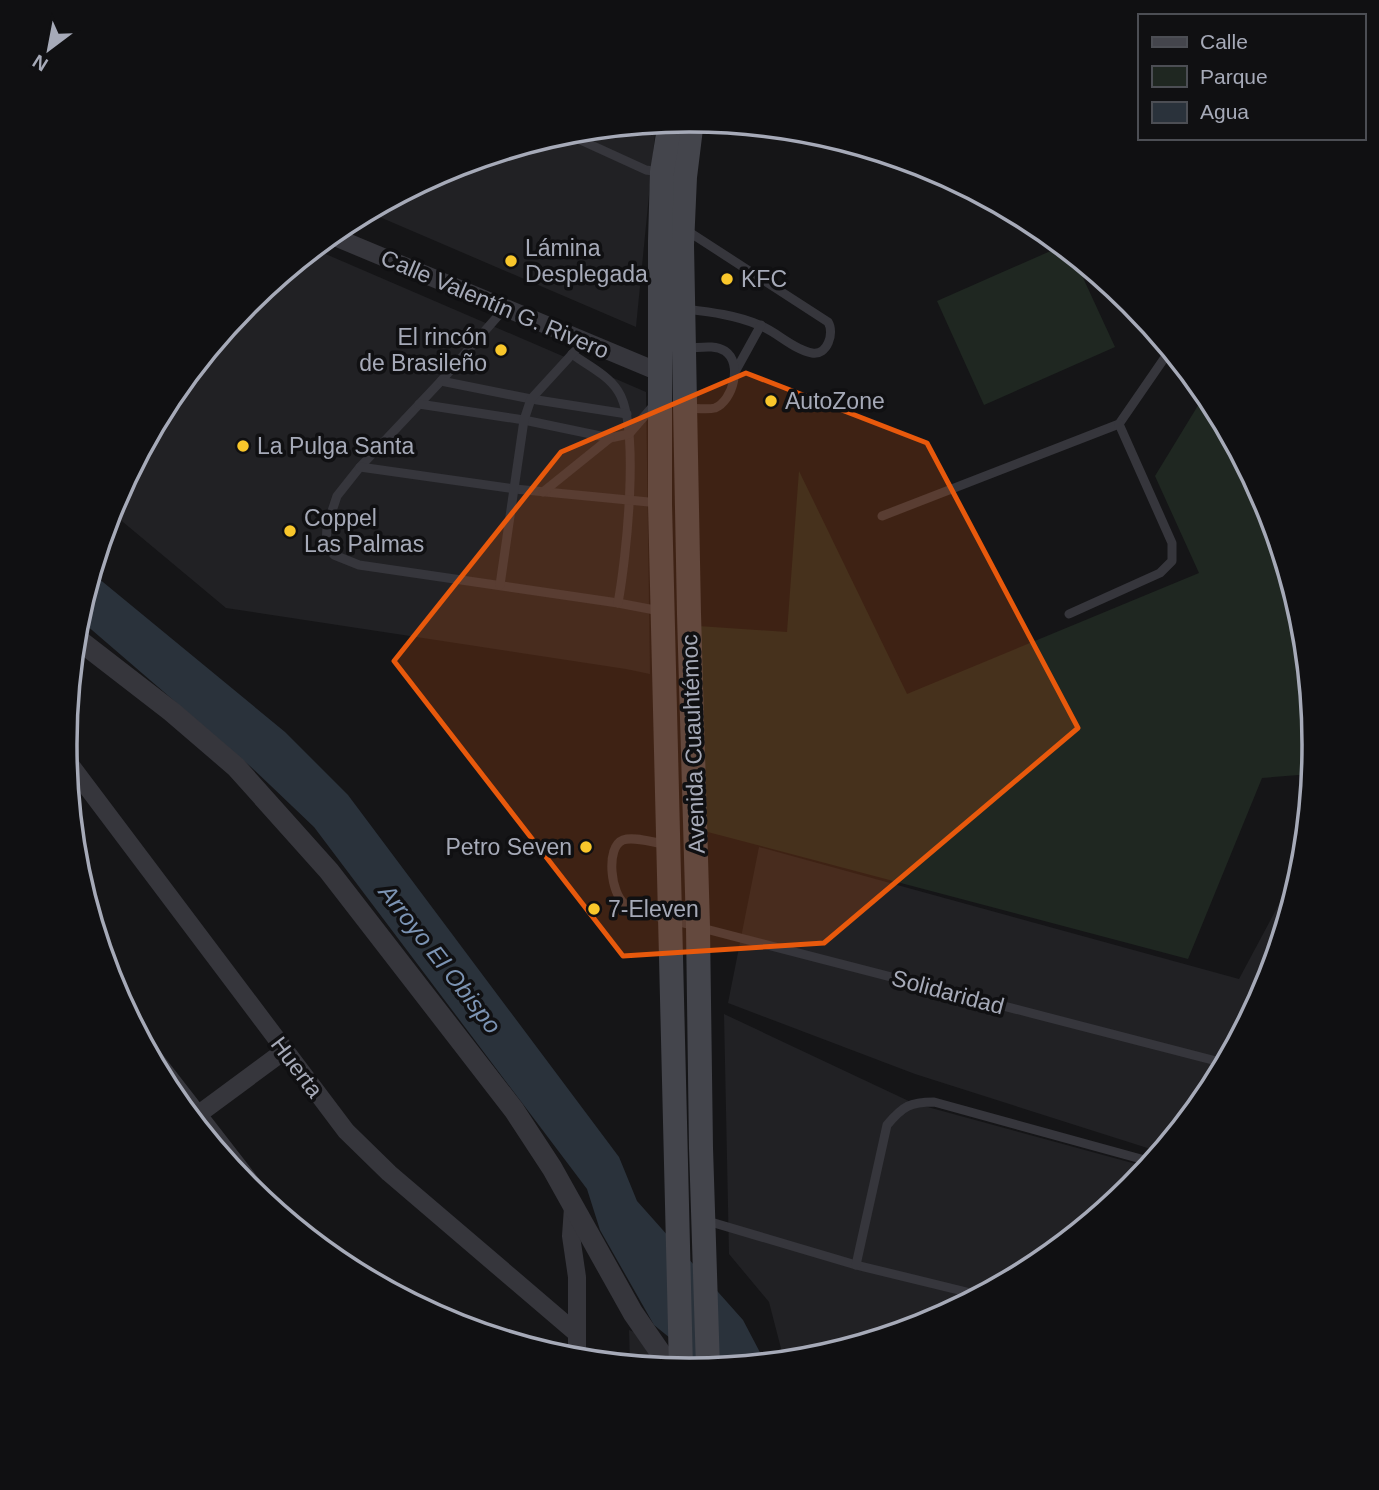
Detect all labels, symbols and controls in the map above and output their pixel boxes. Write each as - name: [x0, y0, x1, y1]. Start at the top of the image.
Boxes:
- north arrow: [14, 14, 84, 84]
- legend: [1138, 14, 1365, 140]
- text: Calle: [1200, 30, 1248, 53]
- text: N: [29, 50, 52, 76]
- text: Parque: [1200, 65, 1268, 88]
- text: Agua: [1200, 100, 1249, 123]
- place label: Lámina Desplegada: [525, 235, 648, 287]
- street label: Calle Valentín G. Rivero: [377, 244, 613, 364]
- marker: Lámina Desplegada: [503, 253, 519, 269]
- place label: KFC: [741, 266, 787, 292]
- marker: KFC: [719, 271, 735, 287]
- place label: El rincón de Brasileño: [359, 324, 487, 376]
- marker: El rincón de Brasileño: [493, 342, 509, 358]
- place label: AutoZone: [785, 388, 885, 414]
- marker: AutoZone: [763, 393, 779, 409]
- place label: La Pulga Santa: [257, 433, 415, 459]
- marker: La Pulga Santa: [235, 438, 251, 454]
- place label: Coppel Las Palmas: [304, 505, 424, 557]
- marker: Coppel Las Palmas: [282, 523, 298, 539]
- street label: Avenida Cuauhtémoc: [676, 634, 710, 854]
- place label: Petro Seven: [445, 834, 572, 860]
- marker: Petro Seven: [578, 839, 594, 855]
- water label: Arroyo El Obispo: [373, 877, 507, 1038]
- place label: 7-Eleven: [608, 896, 699, 922]
- marker: 7-Eleven: [586, 901, 602, 917]
- street label: Solidaridad: [889, 965, 1007, 1019]
- street label: Huerta: [266, 1032, 328, 1103]

